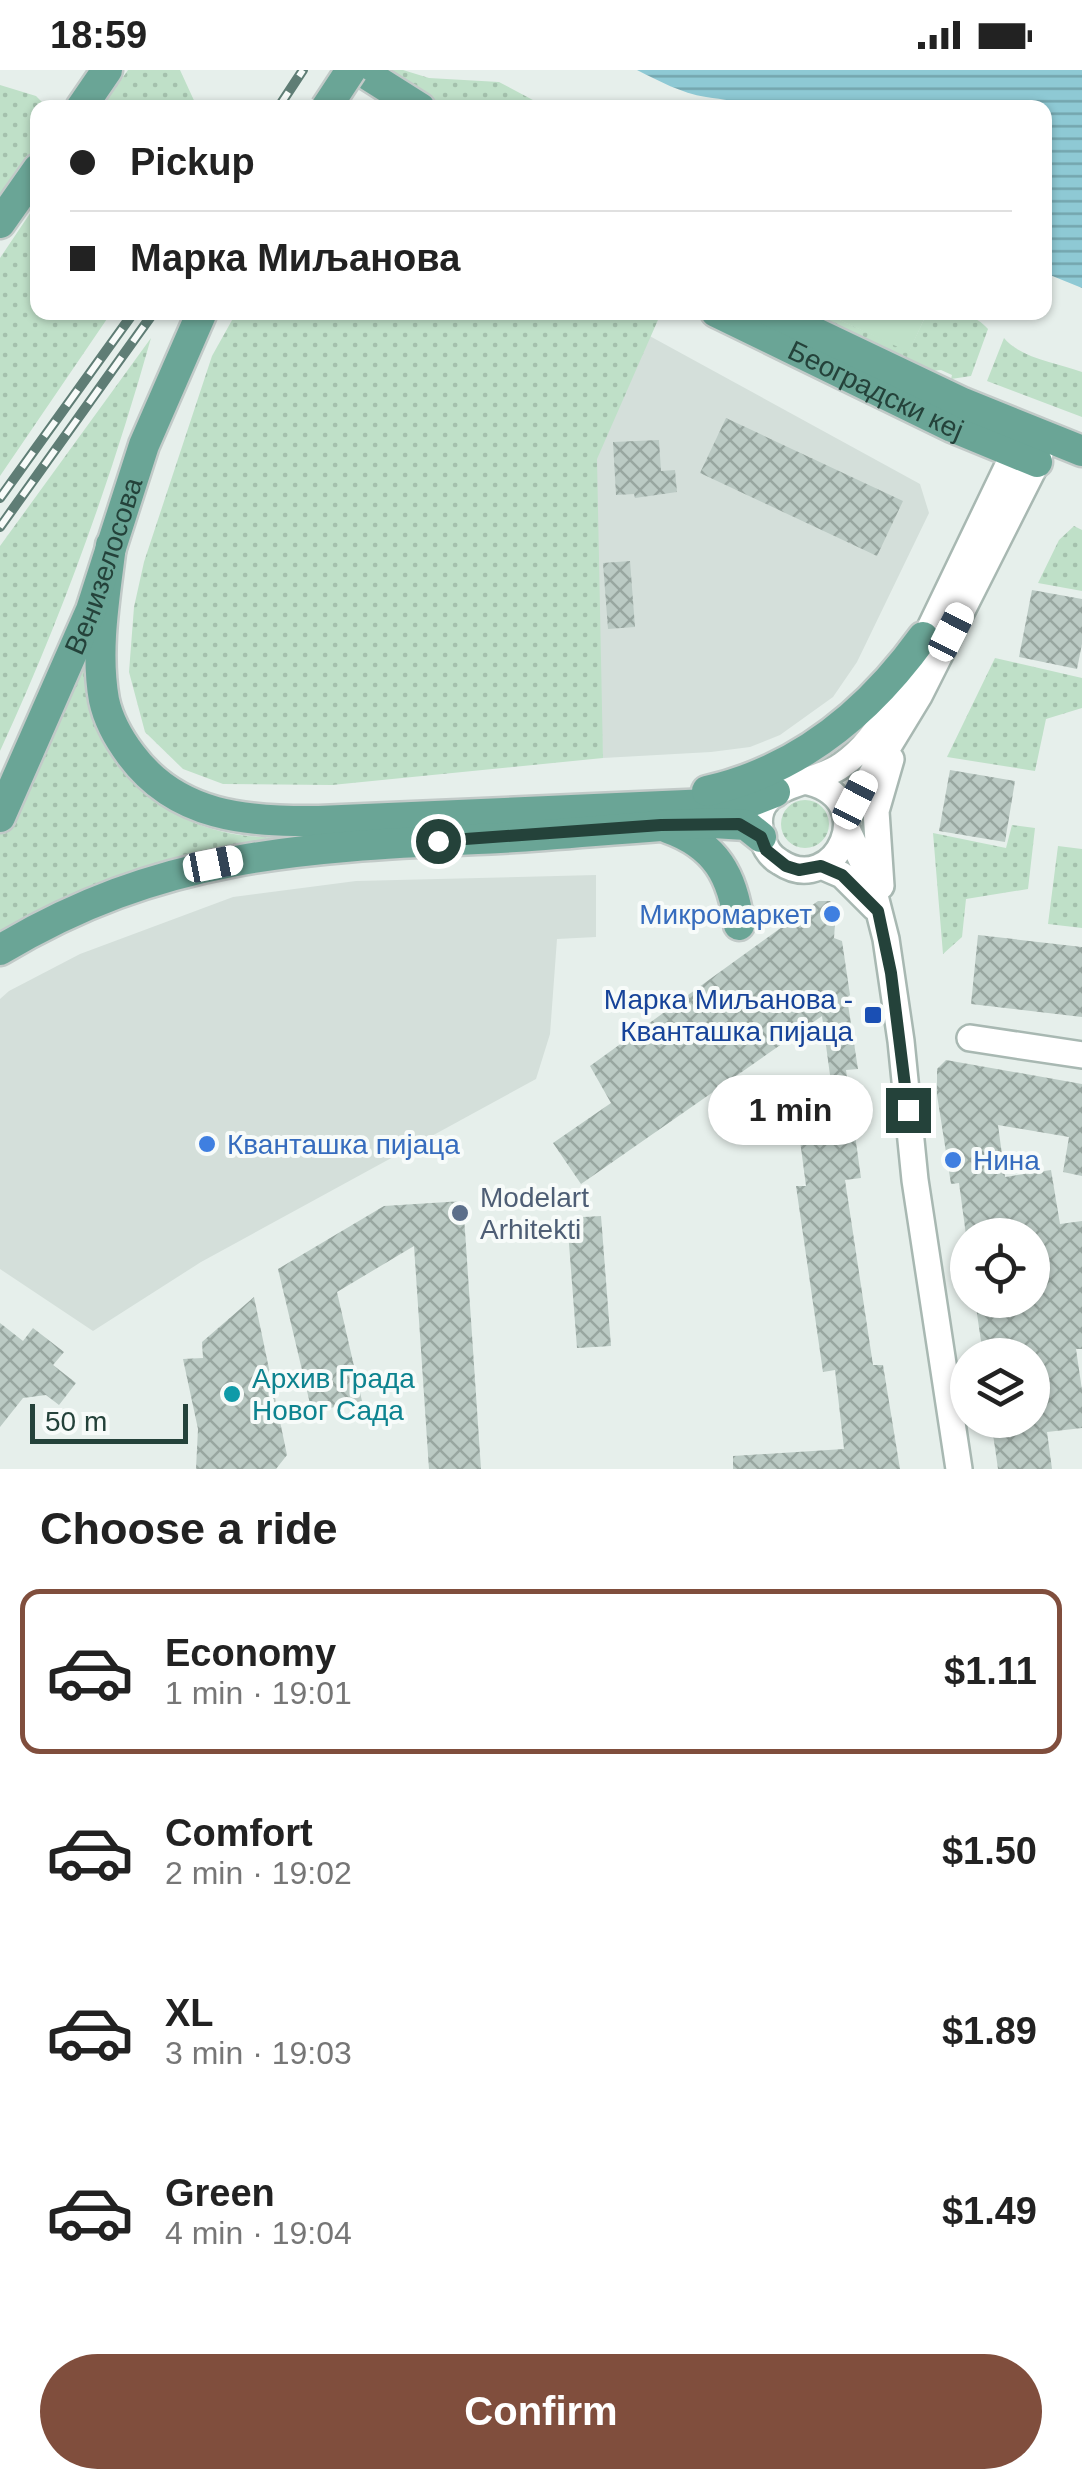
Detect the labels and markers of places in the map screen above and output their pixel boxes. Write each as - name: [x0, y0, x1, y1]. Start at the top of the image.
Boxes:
- place label: Микромаркет: [639, 899, 812, 930]
- marker: Микромаркет: [821, 903, 843, 925]
- place label: Марка Миљанова - Кванташка пијаца: [604, 984, 853, 1047]
- marker: Марка Миљанова - Кванташка пијаца: [862, 1004, 884, 1026]
- place label: Кванташка пијаца: [227, 1129, 460, 1160]
- marker: Кванташка пијаца: [196, 1133, 218, 1155]
- place label: Нина: [973, 1145, 1040, 1176]
- marker: Нина: [942, 1149, 964, 1171]
- place label: Modelart Arhitekti: [480, 1182, 589, 1245]
- marker: Modelart Arhitekti: [449, 1202, 471, 1224]
- place label: Архив Града Новог Сада: [252, 1363, 415, 1426]
- marker: Архив Града Новог Сада: [221, 1383, 243, 1405]

